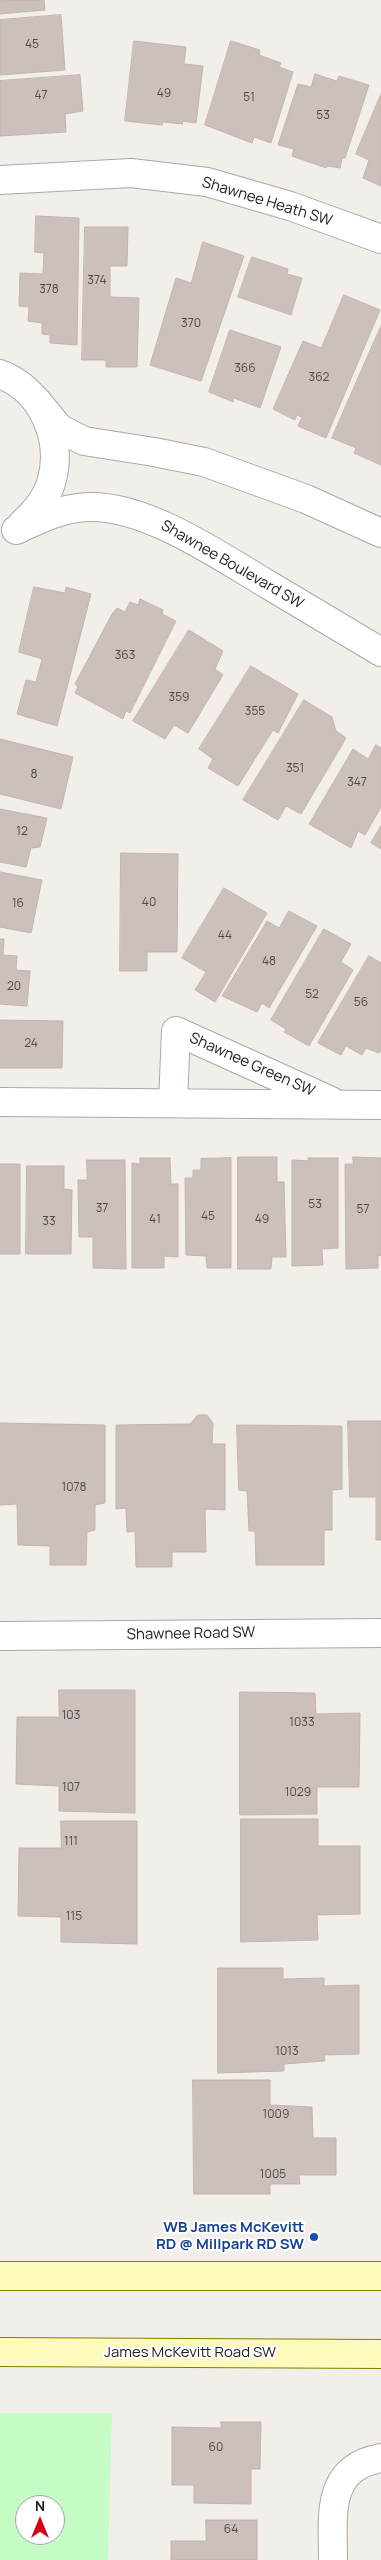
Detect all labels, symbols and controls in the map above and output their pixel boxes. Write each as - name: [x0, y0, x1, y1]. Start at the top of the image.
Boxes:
- house number: 45: [25, 38, 39, 52]
- house number: 49: [157, 87, 171, 101]
- house number: 47: [34, 89, 48, 103]
- house number: 51: [243, 91, 255, 105]
- house number: 53: [316, 109, 330, 123]
- street label: Shawnee Heath SW: [200, 174, 334, 230]
- house number: 374: [87, 274, 107, 288]
- house number: 378: [39, 283, 59, 297]
- house number: 370: [181, 317, 201, 331]
- house number: 366: [234, 362, 256, 376]
- house number: 362: [309, 371, 329, 385]
- street label: Shawnee Boulevard SW: [157, 517, 307, 613]
- house number: 363: [115, 649, 135, 663]
- house number: 359: [168, 691, 190, 705]
- house number: 355: [245, 705, 265, 719]
- house number: 351: [286, 762, 304, 776]
- house number: 8: [31, 768, 37, 782]
- house number: 347: [347, 776, 367, 790]
- house number: 12: [16, 825, 28, 839]
- house number: 40: [142, 896, 156, 910]
- house number: 16: [12, 897, 24, 911]
- house number: 44: [218, 929, 232, 943]
- house number: 48: [262, 955, 276, 969]
- house number: 20: [7, 980, 21, 994]
- house number: 52: [305, 988, 319, 1002]
- house number: 56: [354, 996, 368, 1010]
- street label: Shawnee Green SW: [187, 1029, 317, 1101]
- house number: 24: [24, 1037, 38, 1051]
- house number: 53: [308, 1198, 322, 1212]
- house number: 37: [96, 1202, 108, 1216]
- house number: 57: [357, 1203, 369, 1217]
- house number: 45: [201, 1210, 215, 1224]
- house number: 41: [149, 1213, 161, 1227]
- house number: 49: [255, 1213, 269, 1227]
- house number: 33: [42, 1215, 56, 1229]
- house number: 1078: [62, 1481, 86, 1495]
- street label: Shawnee Road SW: [127, 1624, 255, 1644]
- house number: 103: [62, 1709, 80, 1723]
- house number: 1033: [289, 1716, 315, 1730]
- house number: 107: [62, 1781, 80, 1795]
- house number: 1029: [285, 1786, 311, 1800]
- house number: 111: [64, 1835, 78, 1849]
- house number: 115: [66, 1910, 82, 1924]
- house number: 1013: [275, 2045, 299, 2059]
- house number: 1009: [263, 2108, 289, 2122]
- house number: 1005: [260, 2168, 286, 2182]
- place label: WB James McKevitt RD @ Millpark RD SW: [156, 2219, 304, 2254]
- marker: WB James McKevitt RD @ Millpark RD SW: [308, 2231, 320, 2243]
- street label: James McKevitt Road SW: [104, 2344, 276, 2362]
- house number: 60: [209, 2441, 223, 2455]
- north arrow: [15, 2495, 65, 2545]
- text: N: [35, 2496, 45, 2515]
- house number: 64: [224, 2523, 238, 2537]

